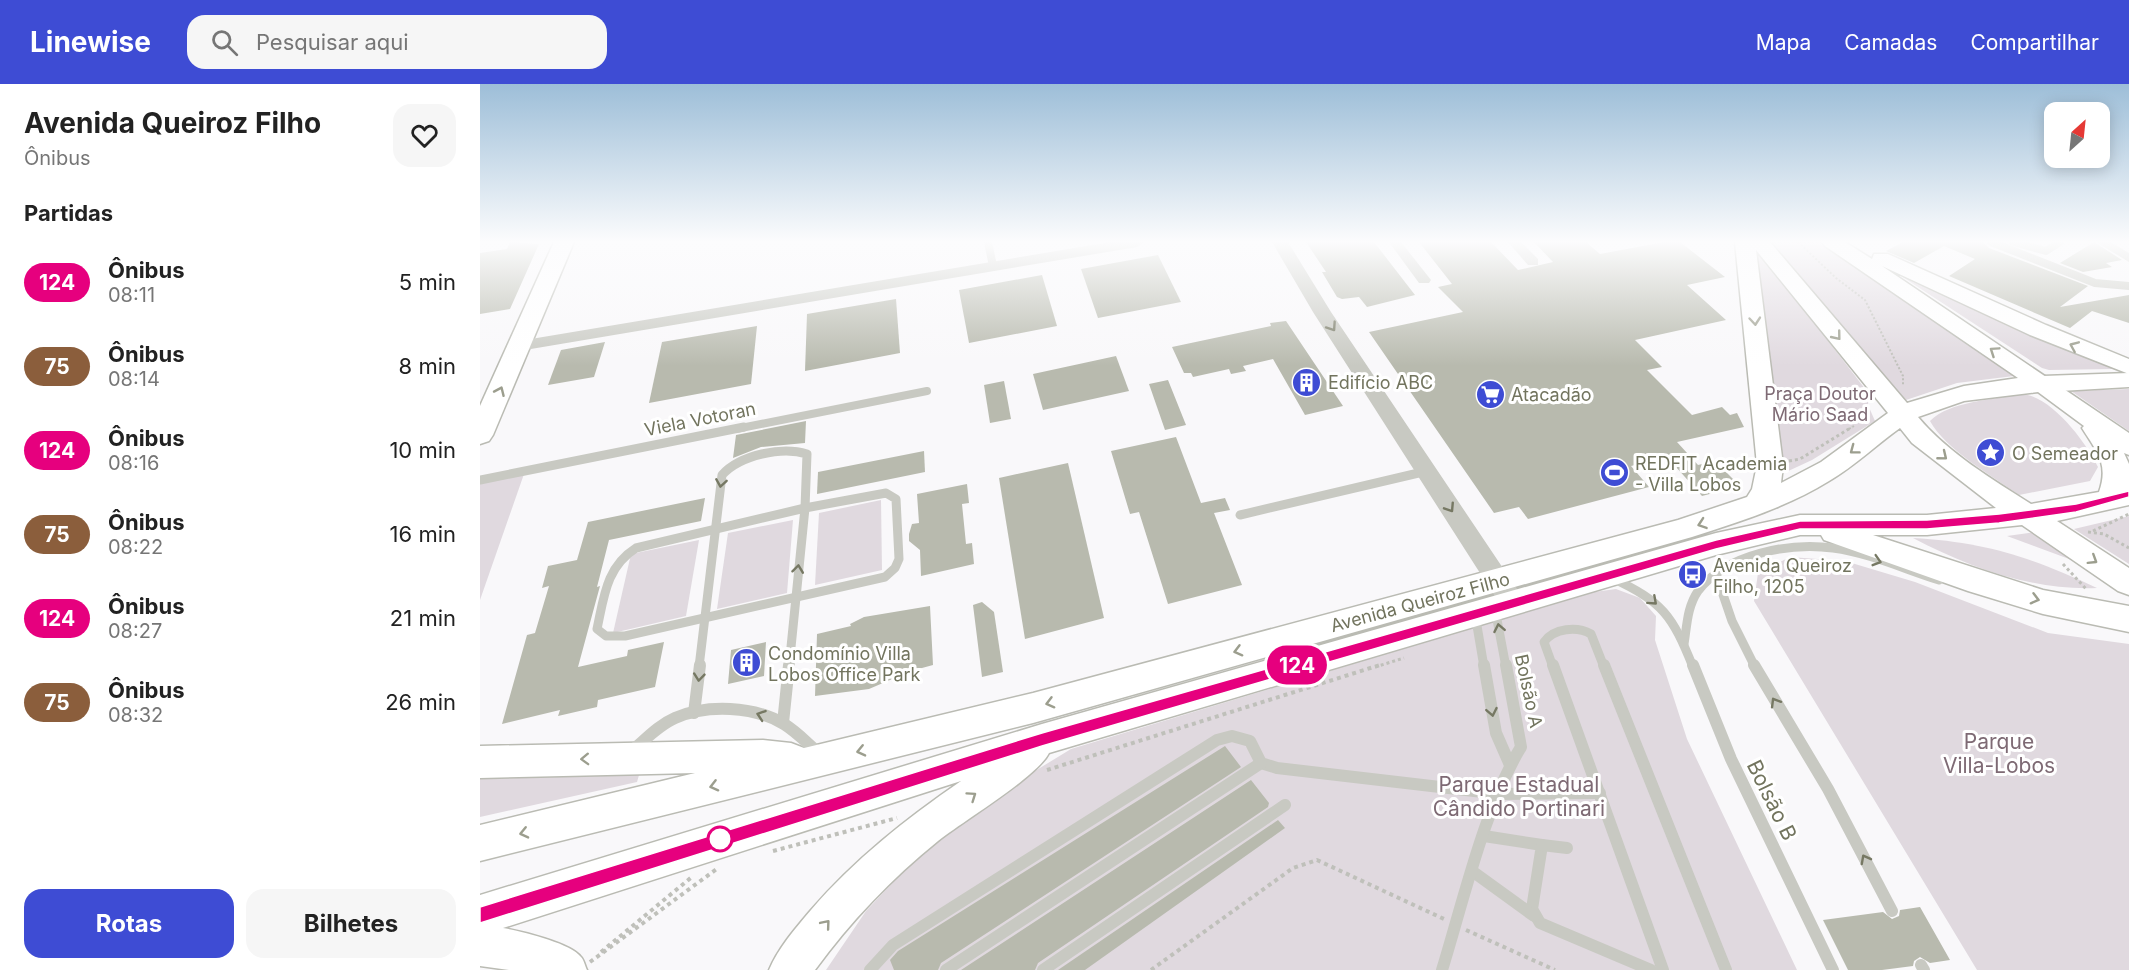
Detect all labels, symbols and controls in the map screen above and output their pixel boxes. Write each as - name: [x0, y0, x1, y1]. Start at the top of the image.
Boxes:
- search box: [187, 15, 607, 69]
- text: Linewise: [30, 25, 151, 59]
- icon: search: [208, 26, 241, 59]
- text: Pesquisar aqui: [256, 29, 409, 55]
- text: Mapa: [1756, 30, 1811, 55]
- text: Camadas: [1844, 30, 1937, 55]
- text: Compartilhar: [1970, 30, 2099, 55]
- north arrow: [2044, 102, 2110, 168]
- map controls: [2044, 102, 2110, 168]
- button: heart: [393, 104, 456, 167]
- text: Avenida Queiroz Filho: [24, 106, 321, 140]
- text: Ônibus: [24, 146, 91, 170]
- text: Partidas: [24, 200, 113, 226]
- text: Ônibus: [108, 257, 185, 283]
- text: 5 min: [399, 269, 456, 295]
- text: 124: [39, 270, 75, 295]
- text: 08:11: [108, 283, 155, 307]
- one-way arrow: [1748, 316, 1761, 325]
- one-way arrow: [1325, 321, 1336, 332]
- one-way arrow: [1830, 329, 1841, 340]
- text: Ônibus: [108, 341, 185, 367]
- one-way arrow: [2069, 341, 2080, 353]
- one-way arrow: [1990, 347, 2001, 358]
- text: 8 min: [399, 353, 456, 379]
- text: 75: [44, 354, 70, 379]
- building icon: Edifício ABC: [1291, 366, 1323, 398]
- text: 08:14: [108, 367, 160, 391]
- place label: Edifício ABC: [1328, 372, 1433, 393]
- supermarket icon: Atacadão: [1474, 378, 1506, 410]
- park label: Praça Doutor Mário Saad: [1764, 383, 1876, 425]
- place label: Atacadão: [1511, 384, 1592, 405]
- one-way arrow: [493, 386, 505, 397]
- street label: Viela Votoran: [642, 398, 758, 440]
- text: Ônibus: [108, 425, 185, 451]
- text: 10 min: [389, 437, 456, 463]
- place icon: O Semeador: [1975, 437, 2007, 469]
- text: 124: [39, 438, 75, 463]
- one-way arrow: [1850, 442, 1861, 453]
- place label: O Semeador: [2012, 443, 2118, 464]
- one-way arrow: [1937, 449, 1948, 460]
- text: 08:16: [108, 451, 159, 475]
- place label: REDFIT Academia - Villa Lobos: [1635, 453, 1787, 495]
- sports icon: REDFIT Academia - Villa Lobos: [1598, 457, 1630, 489]
- one-way arrow: [716, 478, 728, 488]
- one-way arrow: [1443, 502, 1455, 512]
- text: Ônibus: [108, 509, 185, 535]
- one-way arrow: [1697, 516, 1708, 529]
- text: 16 min: [390, 521, 456, 547]
- text: 75: [44, 522, 70, 547]
- text: 08:22: [108, 535, 163, 559]
- one-way arrow: [2087, 552, 2097, 564]
- one-way arrow: [1871, 554, 1882, 566]
- place label: Avenida Queiroz Filho, 1205: [1713, 555, 1852, 597]
- bus stop icon: Avenida Queiroz Filho, 1205: [1676, 559, 1708, 591]
- one-way arrow: [791, 564, 804, 573]
- street label: Avenida Queiroz Filho: [1328, 568, 1512, 636]
- one-way arrow: [2030, 592, 2040, 605]
- text: Ônibus: [108, 593, 185, 619]
- one-way arrow: [1647, 594, 1657, 605]
- text: 21 min: [390, 605, 456, 631]
- text: 124: [39, 606, 75, 631]
- text: 08:27: [108, 619, 162, 643]
- one-way arrow: [1493, 624, 1506, 634]
- place label: Condomínio Villa Lobos Office Park: [768, 643, 921, 685]
- one-way arrow: [1234, 644, 1244, 657]
- line badge: 124: [1262, 646, 1332, 684]
- building icon: Condomínio Villa Lobos Office Park: [731, 647, 763, 679]
- street label: Bolsão A: [1511, 652, 1547, 730]
- text: 124: [1279, 653, 1315, 678]
- one-way arrow: [693, 672, 706, 681]
- text: Ônibus: [108, 677, 185, 703]
- text: 26 min: [385, 689, 456, 715]
- text: 75: [44, 690, 70, 715]
- one-way arrow: [1046, 696, 1056, 709]
- one-way arrow: [1771, 698, 1782, 708]
- text: 08:32: [108, 703, 163, 727]
- one-way arrow: [1485, 707, 1498, 717]
- one-way arrow: [757, 710, 767, 723]
- park label: Parque Villa-Lobos: [1943, 729, 2055, 778]
- one-way arrow: [857, 744, 867, 757]
- one-way arrow: [580, 753, 589, 765]
- street label: Bolsão B: [1742, 756, 1802, 844]
- park label: Parque Estadual Cândido Portinari: [1433, 772, 1605, 821]
- one-way arrow: [709, 779, 719, 792]
- one-way arrow: [965, 792, 976, 803]
- one-way arrow: [519, 825, 529, 838]
- unlabelled marker: [707, 826, 733, 852]
- one-way arrow: [1861, 855, 1872, 866]
- button: Rotas: [24, 889, 234, 958]
- button: Bilhetes: [246, 889, 456, 958]
- one-way arrow: [819, 920, 830, 931]

